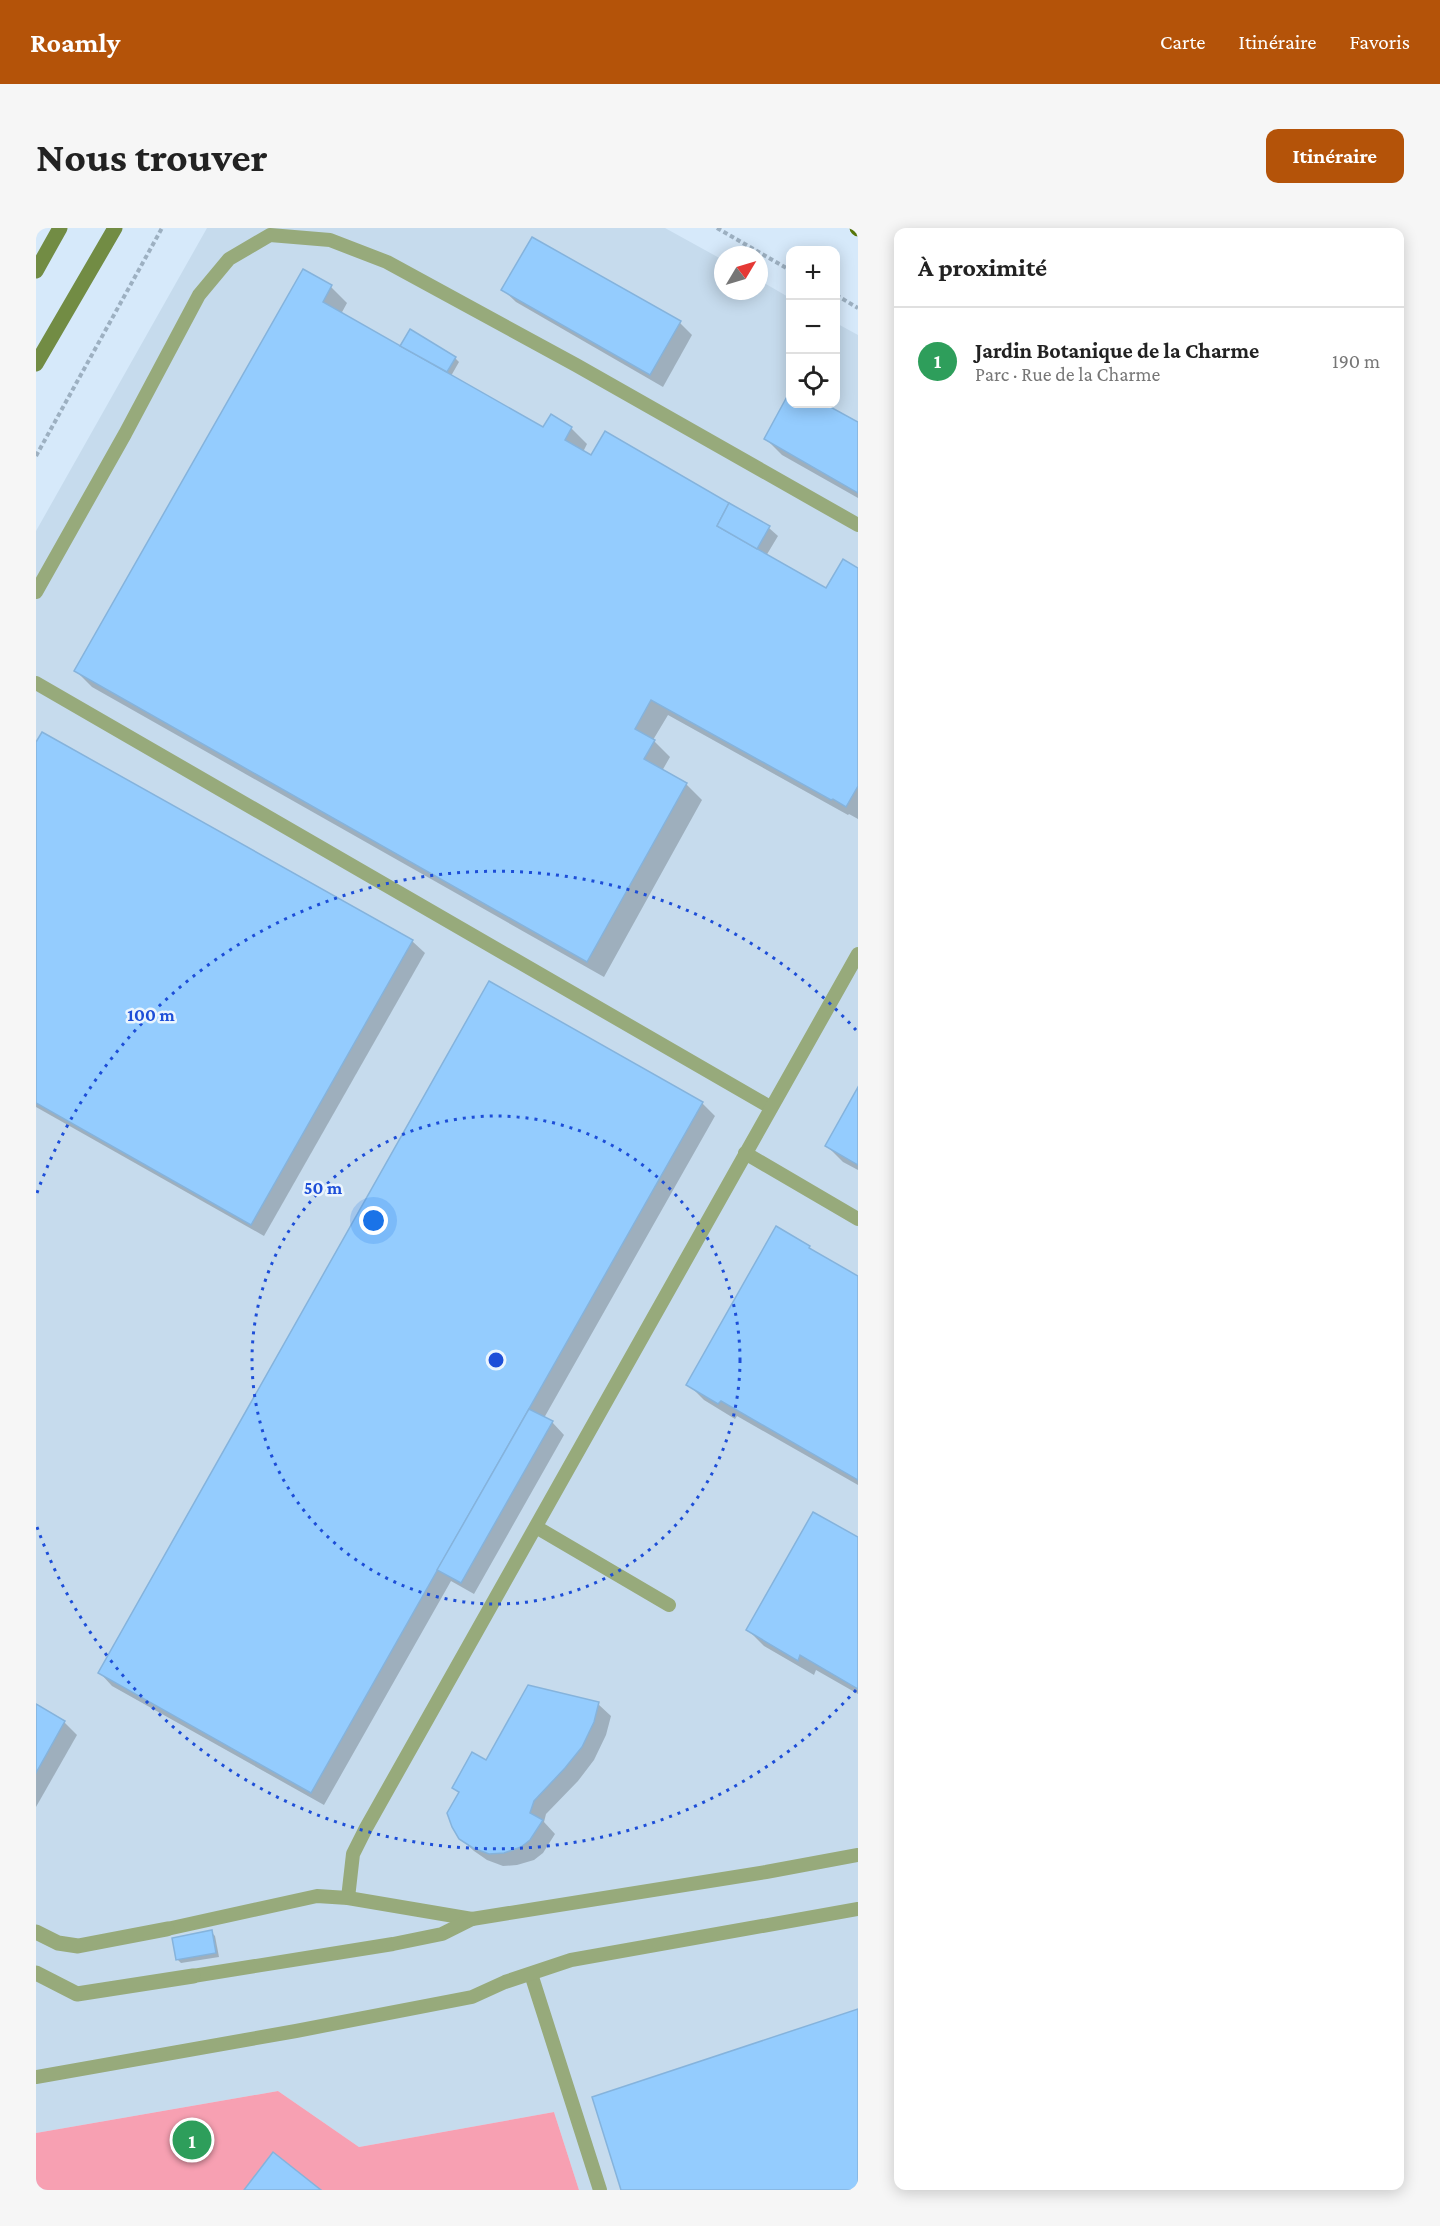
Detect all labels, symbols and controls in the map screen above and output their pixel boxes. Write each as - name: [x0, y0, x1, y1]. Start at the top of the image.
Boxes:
- text: Roamly: [30, 27, 120, 58]
- text: Carte: [1160, 30, 1206, 54]
- text: Itinéraire: [1239, 30, 1316, 54]
- text: Favoris: [1349, 30, 1410, 54]
- button: Itinéraire: [1266, 129, 1404, 183]
- text: Nous trouver: [36, 133, 268, 180]
- north arrow: [714, 246, 768, 300]
- map controls: [786, 246, 840, 408]
- button: +: [786, 246, 840, 300]
- text: À proximité: [918, 253, 1047, 282]
- button: −: [786, 300, 840, 354]
- text: Jardin Botanique de la Charme: [975, 338, 1259, 363]
- text: 1: [934, 350, 941, 372]
- text: 190 m: [1332, 350, 1380, 372]
- button: locate: [786, 354, 840, 408]
- text: Parc · Rue de la Charme: [975, 363, 1160, 385]
- text: 100 m: [127, 1005, 175, 1025]
- text: 50 m: [304, 1178, 343, 1198]
- your location: [359, 1206, 388, 1235]
- centre of rings: [486, 1350, 506, 1370]
- pin: 1: [172, 2118, 212, 2162]

